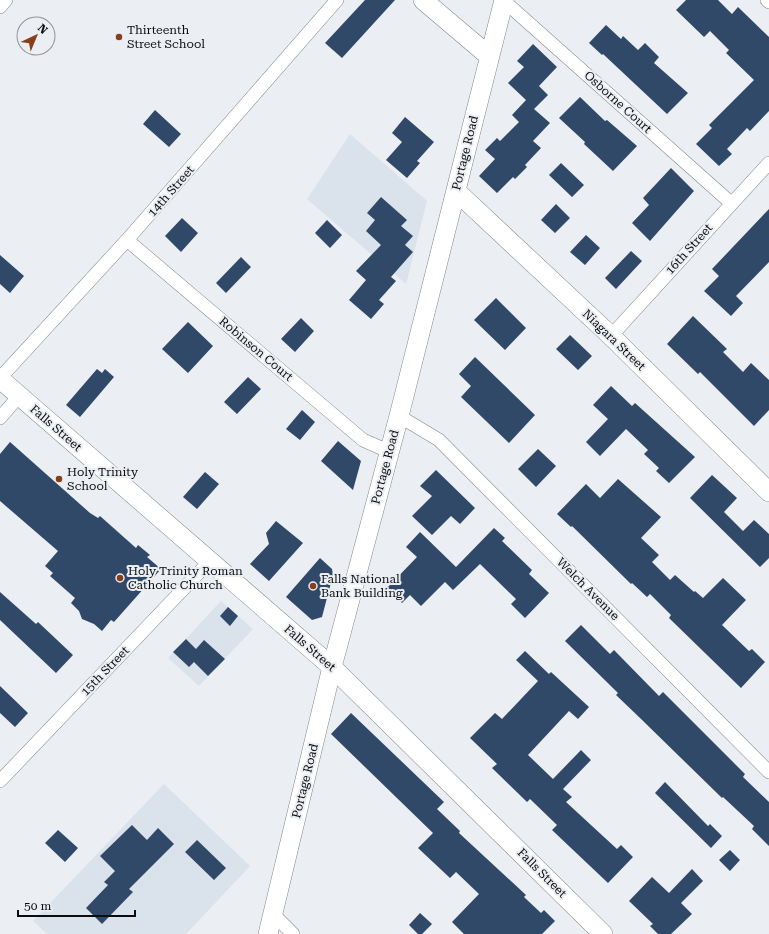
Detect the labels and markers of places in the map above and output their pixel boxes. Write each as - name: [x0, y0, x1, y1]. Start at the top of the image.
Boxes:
- place label: Thirteenth Street School: [127, 23, 205, 51]
- marker: Thirteenth Street School: [114, 32, 124, 42]
- place label: Holy Trinity School: [67, 465, 139, 493]
- marker: Holy Trinity School: [54, 474, 64, 484]
- place label: Holy Trinity Roman Catholic Church: [128, 564, 243, 592]
- place label: Falls National Bank Building: [321, 572, 403, 600]
- marker: Holy Trinity Roman Catholic Church: [115, 573, 125, 583]
- marker: Falls National Bank Building: [308, 581, 318, 591]

